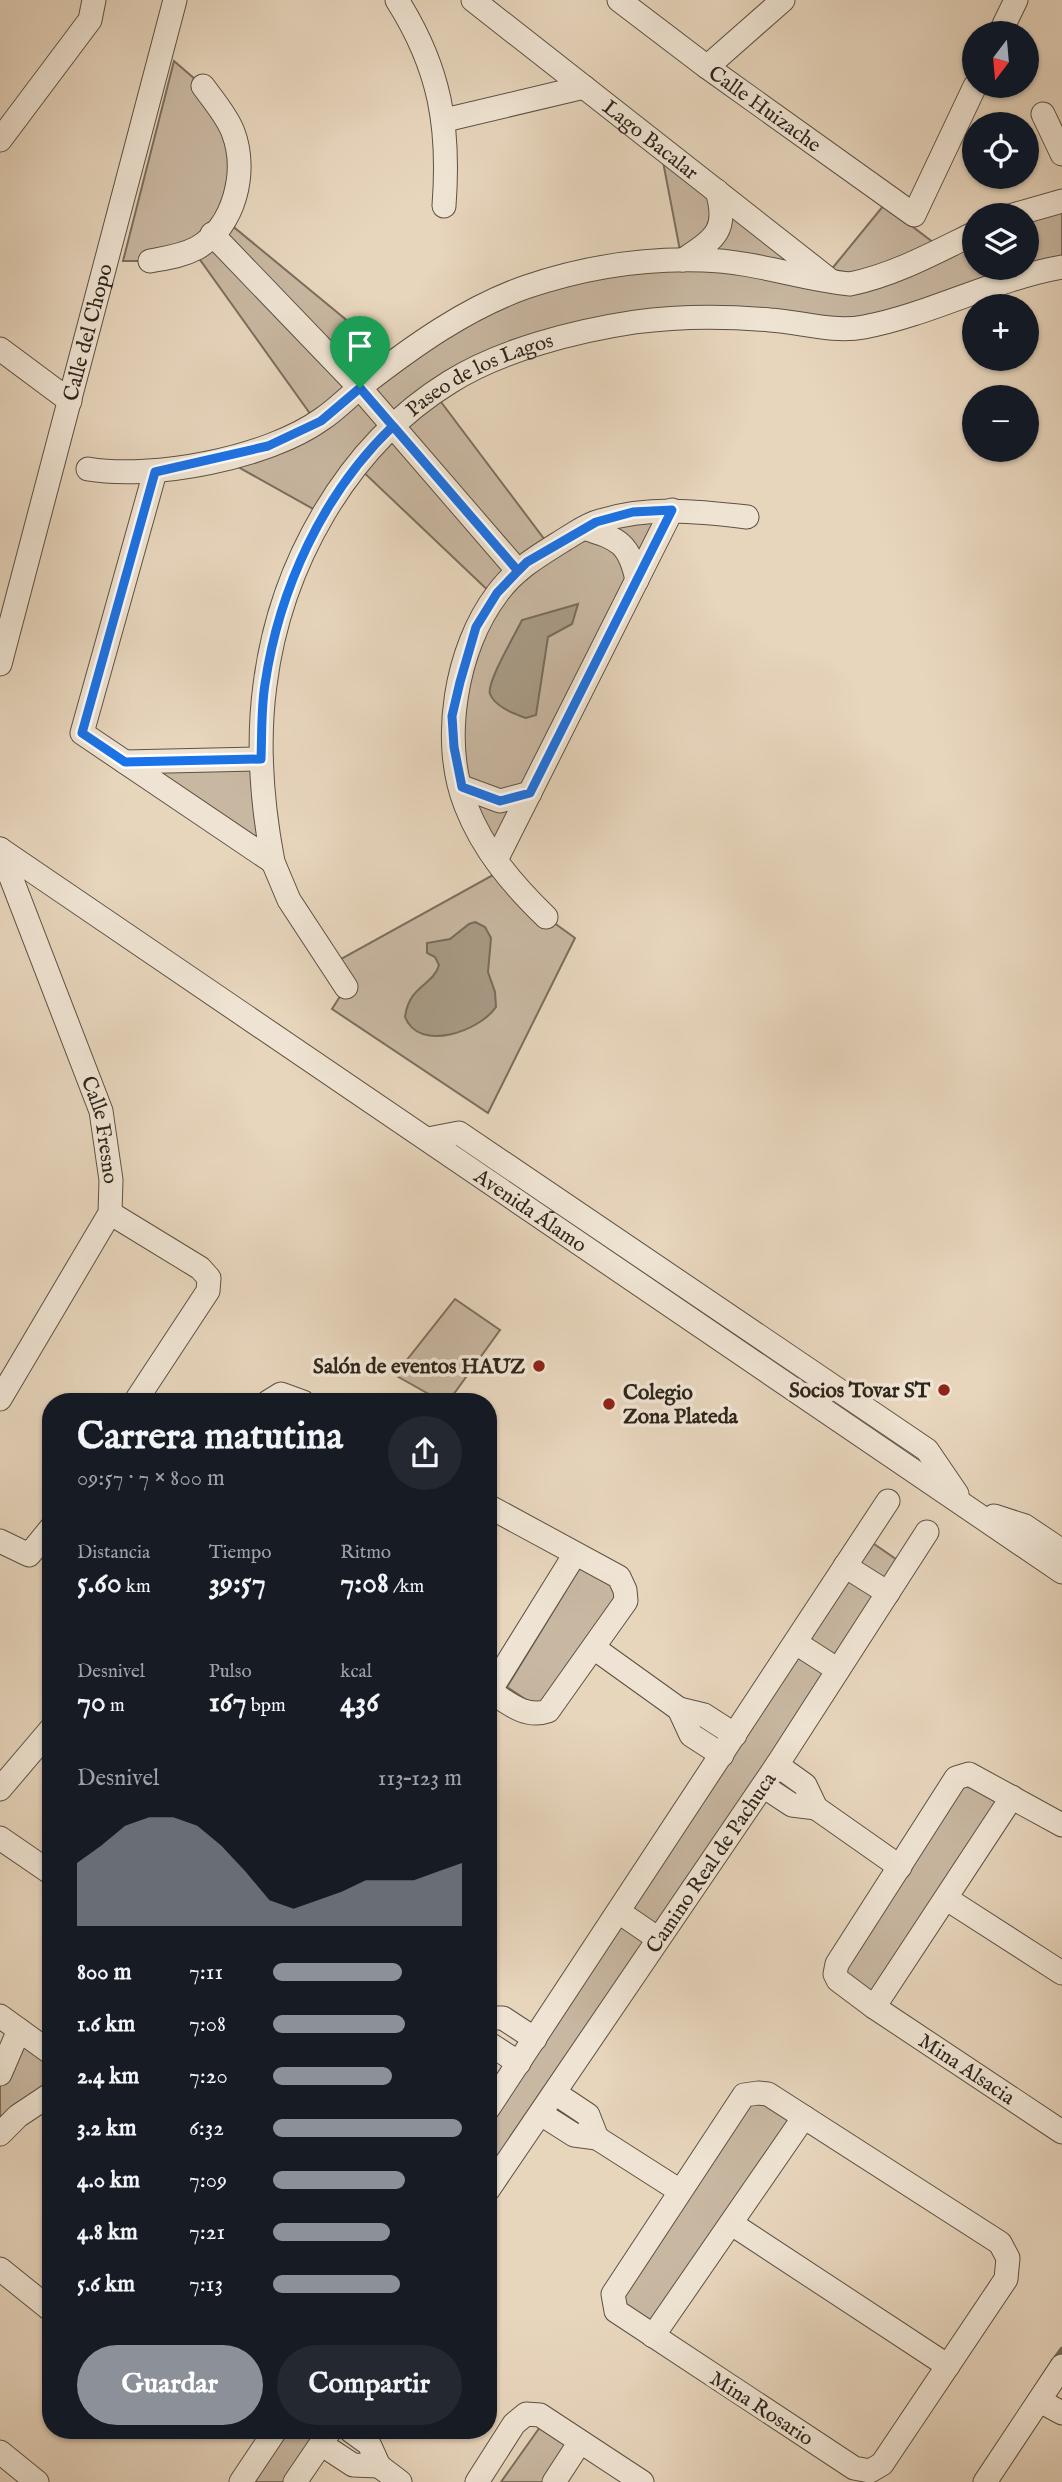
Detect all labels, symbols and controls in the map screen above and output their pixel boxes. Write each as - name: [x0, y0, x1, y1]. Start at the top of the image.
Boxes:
- north arrow: [962, 21, 1040, 98]
- map controls: [962, 21, 1039, 462]
- street label: Calle Huizache: [702, 60, 826, 160]
- street label: Lago Bacalar: [596, 95, 704, 187]
- button: locate: [962, 112, 1039, 189]
- button: layers: [962, 203, 1039, 280]
- street label: Calle del Chopo: [58, 261, 120, 404]
- button: +: [962, 294, 1039, 371]
- pin: [330, 316, 390, 388]
- icon: arrive: [341, 327, 379, 365]
- street label: Paseo de los Lagos: [401, 328, 557, 424]
- button: −: [962, 385, 1039, 462]
- street label: Calle Fresno: [74, 1072, 123, 1186]
- street label: Avenida Álamo: [467, 1163, 591, 1259]
- place label: Salón de eventos HAUZ: [313, 1354, 525, 1381]
- marker: Salón de eventos HAUZ: [531, 1358, 547, 1374]
- place label: Socios Tovar ST: [789, 1378, 931, 1405]
- place label: Colegio Zona Plateda: [623, 1380, 739, 1431]
- marker: Socios Tovar ST: [936, 1382, 952, 1398]
- marker: Colegio Zona Plateda: [601, 1396, 617, 1412]
- text: Carrera matutina: [77, 1414, 343, 1462]
- button: share: [388, 1416, 462, 1490]
- text: 09:57 · 7 × 800 m: [77, 1464, 225, 1493]
- text: Distancia: [77, 1541, 150, 1565]
- text: Tiempo: [209, 1541, 271, 1565]
- text: Ritmo: [340, 1541, 391, 1565]
- text: 5.60: [77, 1565, 122, 1603]
- text: 39:57: [209, 1565, 266, 1603]
- text: 7:08: [340, 1565, 389, 1603]
- text: km: [122, 1575, 151, 1599]
- text: /km: [389, 1575, 424, 1599]
- text: Desnivel: [77, 1660, 145, 1684]
- text: Pulso: [209, 1660, 252, 1684]
- text: kcal: [340, 1660, 372, 1684]
- text: 70: [77, 1684, 106, 1722]
- text: 167: [209, 1684, 247, 1722]
- text: 436: [340, 1684, 379, 1722]
- text: m: [106, 1694, 125, 1718]
- text: bpm: [247, 1694, 286, 1718]
- text: Desnivel: [77, 1764, 159, 1793]
- text: 113–123 m: [378, 1764, 462, 1793]
- street label: Camino Real de Pachuca: [641, 1767, 784, 1959]
- text: 800 m: [77, 1958, 131, 1987]
- text: 7:11: [189, 1958, 223, 1987]
- text: 1.6 km: [77, 2010, 135, 2039]
- text: 7:08: [189, 2010, 226, 2039]
- street label: Mina Alsacia: [913, 2028, 1020, 2112]
- text: 2.4 km: [77, 2062, 139, 2091]
- text: 7:20: [189, 2062, 228, 2091]
- text: 3.2 km: [77, 2114, 136, 2143]
- text: 6:32: [189, 2114, 224, 2143]
- text: 4.0 km: [77, 2166, 140, 2195]
- text: 7:09: [189, 2166, 227, 2195]
- text: 4.8 km: [77, 2218, 138, 2247]
- text: 7:21: [189, 2218, 225, 2247]
- text: 5.6 km: [77, 2270, 135, 2299]
- text: 7:13: [189, 2270, 223, 2299]
- button: Guardar: [77, 2345, 263, 2425]
- button: Compartir: [277, 2345, 462, 2425]
- street label: Mina Rosario: [704, 2366, 818, 2453]

